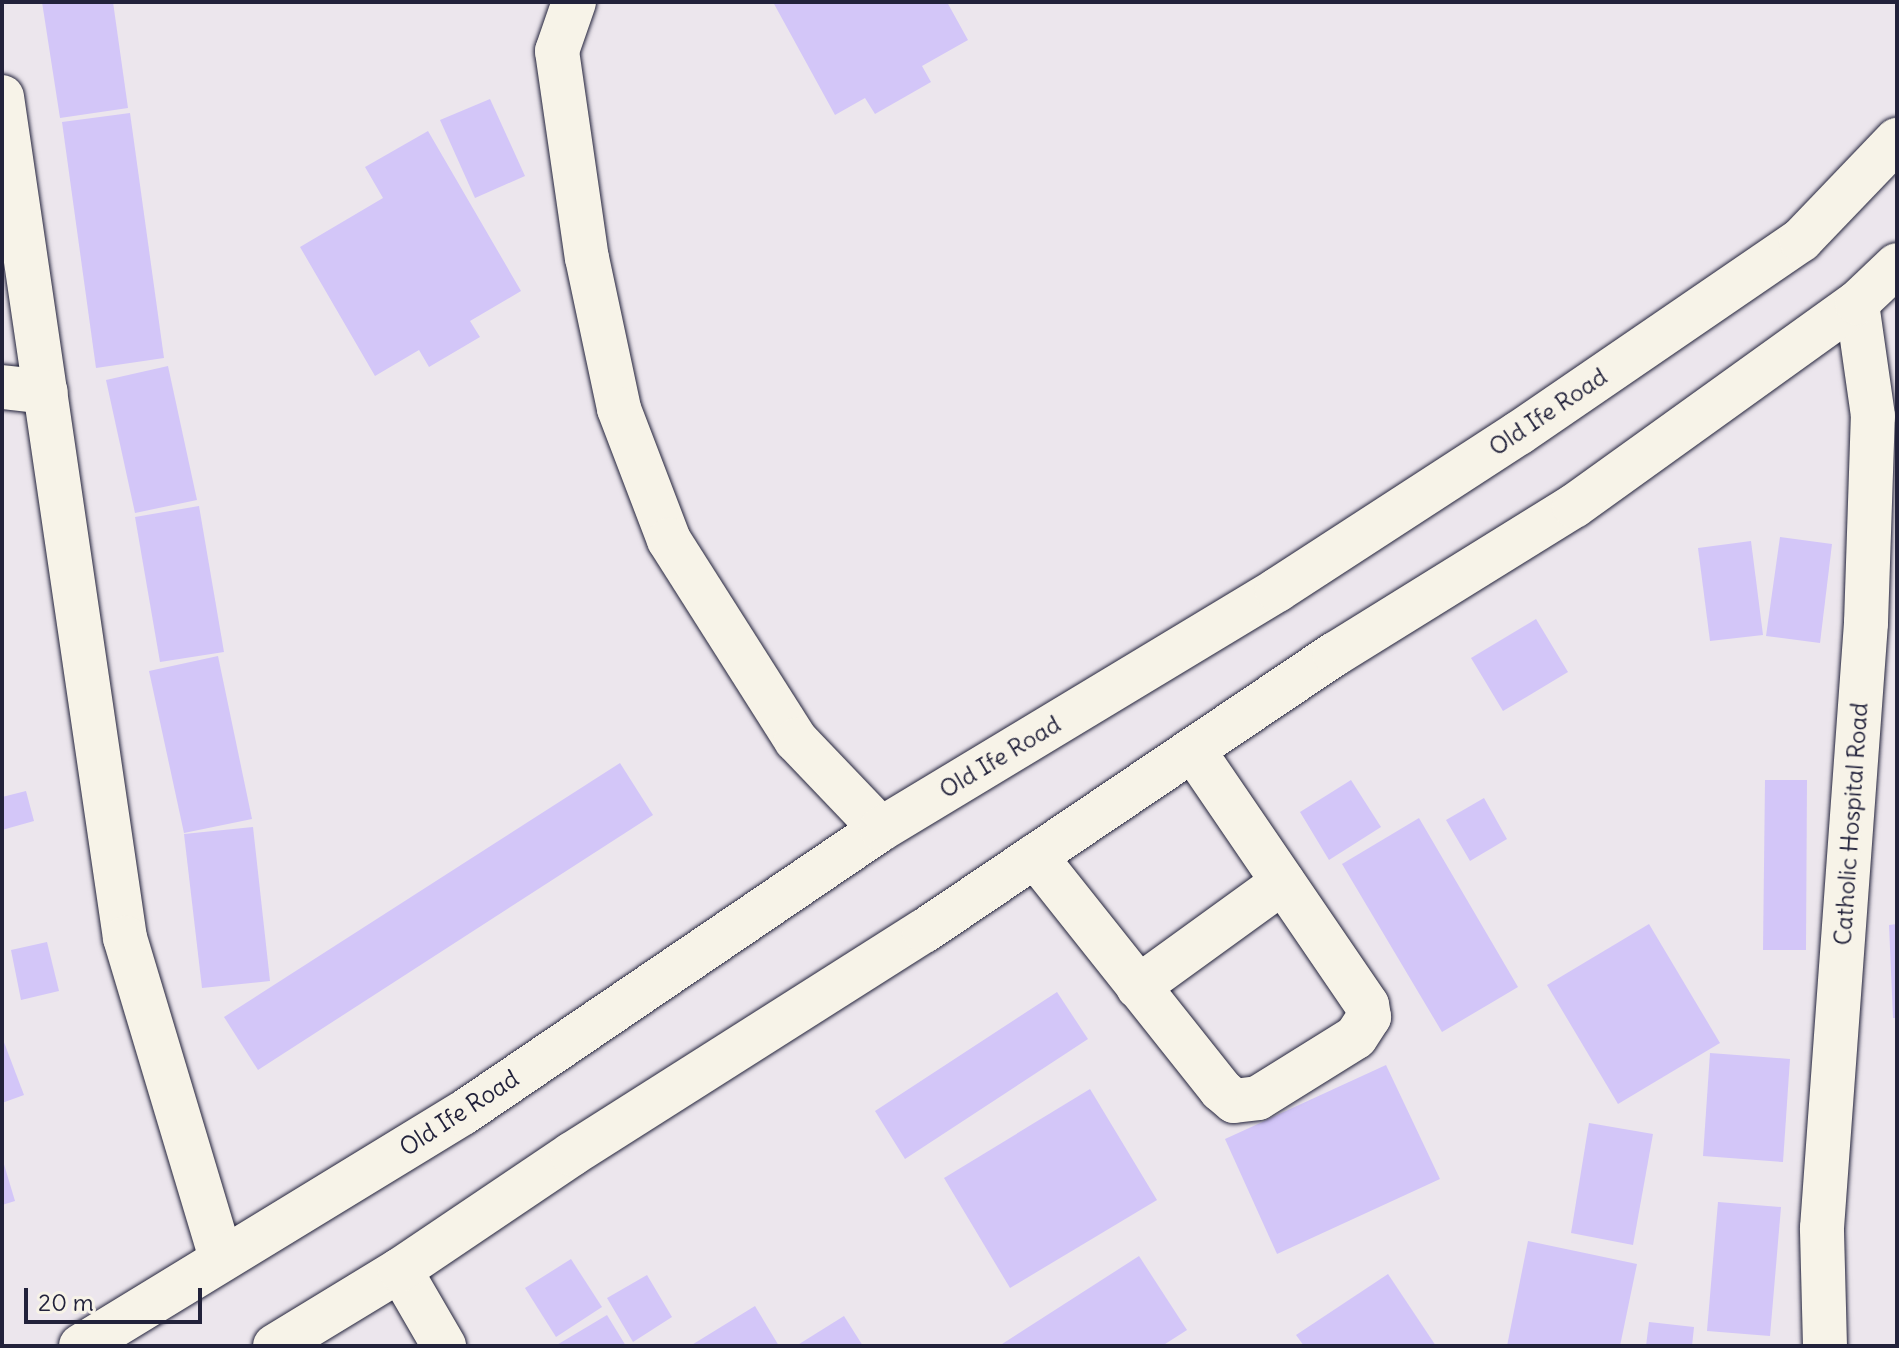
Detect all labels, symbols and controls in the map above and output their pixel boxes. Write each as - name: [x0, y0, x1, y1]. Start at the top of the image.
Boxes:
- street label: Old Ife Road: [1484, 362, 1612, 462]
- street label: Catholic Hospital Road: [1828, 702, 1874, 946]
- street label: Old Ife Road: [934, 710, 1066, 804]
- street label: Old Ife Road: [394, 1064, 524, 1162]
- scale bar: [28, 1272, 206, 1322]
- text: 20 m: [38, 1287, 94, 1317]

